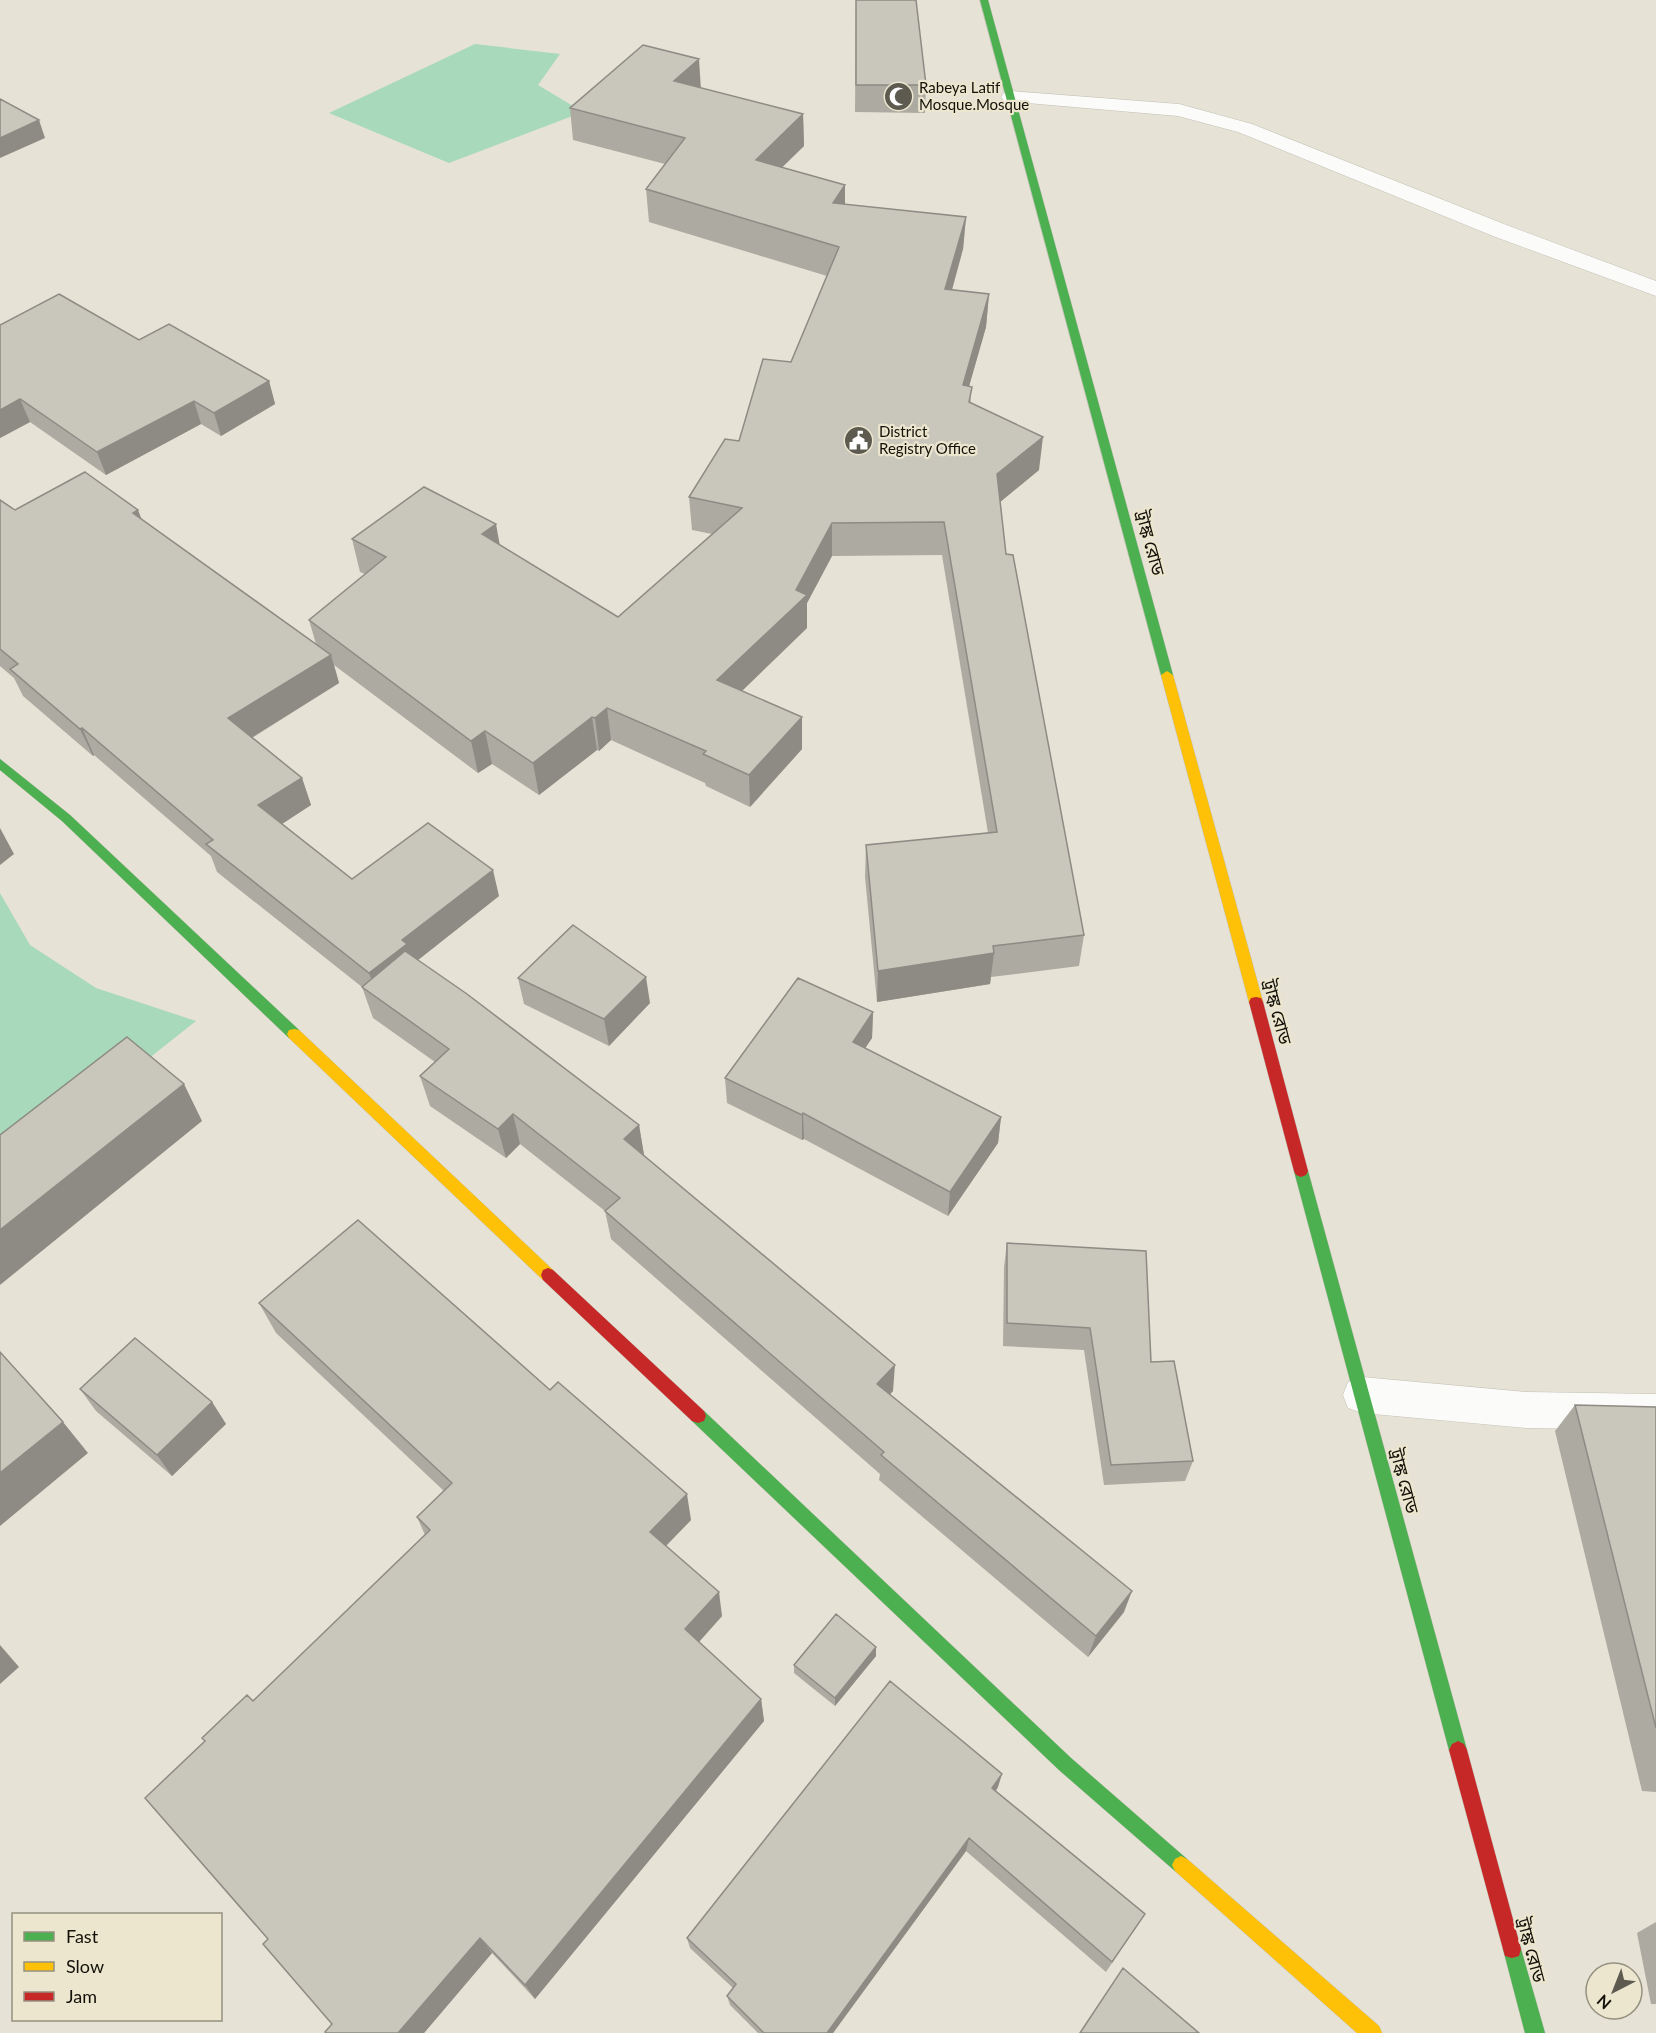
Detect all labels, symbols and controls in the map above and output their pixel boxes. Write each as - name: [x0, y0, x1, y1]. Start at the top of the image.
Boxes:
- place label: Rabeya Latif Mosque.Mosque: [919, 78, 1029, 113]
- mosque icon: Rabeya Latif Mosque.Mosque: [882, 81, 914, 113]
- place label: District Registry Office: [879, 422, 976, 457]
- public building icon: District Registry Office: [842, 425, 874, 457]
- street label: ট্রাঙ্ক রোড: [1131, 507, 1170, 578]
- street label: ট্রাঙ্ক রোড: [1258, 976, 1297, 1047]
- street label: ট্রাঙ্ক রোড: [1385, 1445, 1424, 1516]
- legend: [12, 1913, 222, 2021]
- street label: ট্রাঙ্ক রোড: [1512, 1914, 1551, 1985]
- text: Fast: [66, 1925, 99, 1947]
- text: Slow: [66, 1955, 104, 1977]
- north arrow: [1584, 1961, 1644, 2021]
- text: Jam: [66, 1985, 97, 2007]
- text: N: [1593, 1991, 1615, 2014]

